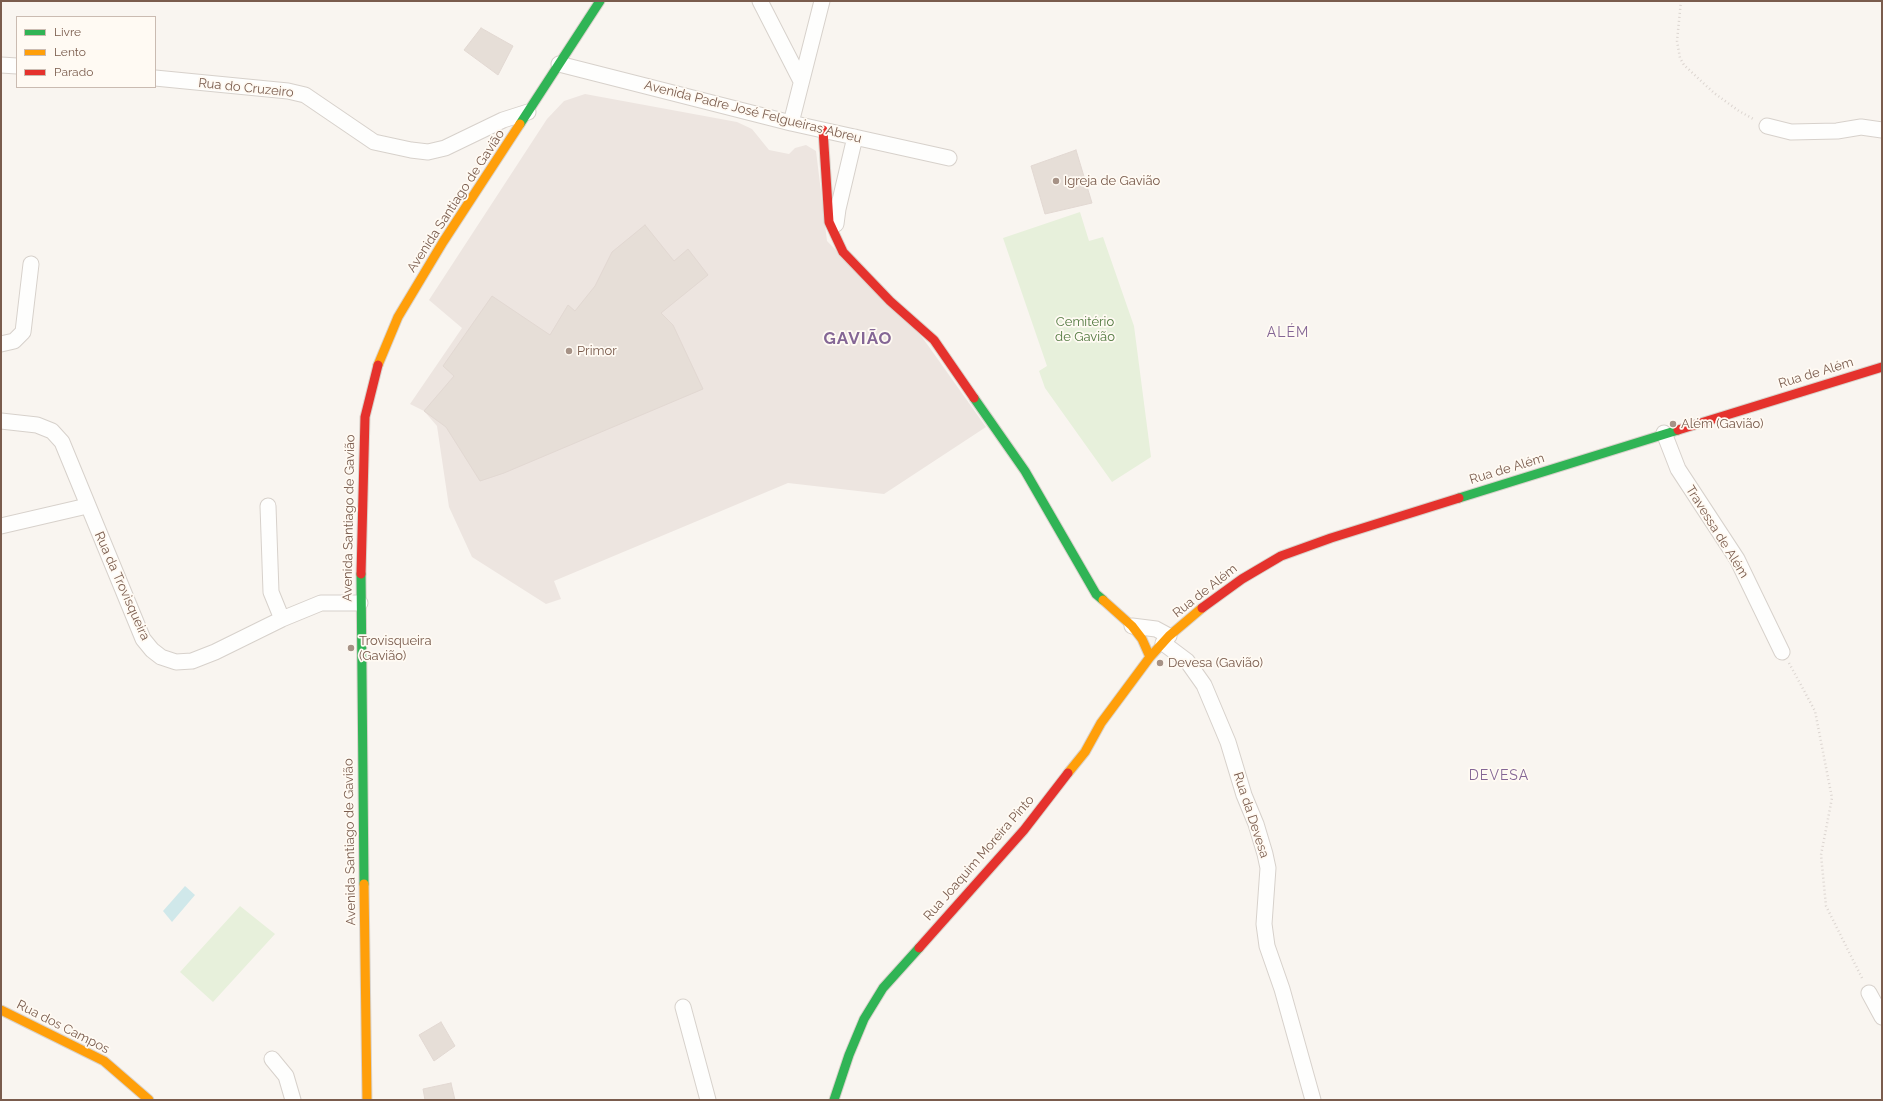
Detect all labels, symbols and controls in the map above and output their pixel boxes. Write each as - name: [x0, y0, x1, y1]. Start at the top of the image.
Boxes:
- legend: [16, 16, 156, 88]
- text: Livre: [54, 25, 81, 39]
- text: Lento: [54, 45, 86, 59]
- text: Parado: [54, 65, 93, 79]
- street label: Rua do Cruzeiro: [198, 75, 294, 101]
- street label: Avenida Padre José Felgueiras Abreu: [643, 77, 863, 147]
- street label: Avenida Santiago de Gavião: [404, 127, 508, 275]
- place label: Igreja de Gavião: [1064, 173, 1160, 189]
- marker: Igreja de Gavião: [1051, 176, 1061, 186]
- park label: Cemitério de Gavião: [1055, 314, 1115, 345]
- district label: ALÉM: [1267, 325, 1309, 341]
- district label: GAVIÃO: [824, 329, 892, 349]
- place label: Primor: [577, 343, 617, 359]
- marker: Primor: [564, 346, 574, 356]
- street label: Rua de Além: [1777, 354, 1855, 392]
- place label: Além (Gavião): [1681, 416, 1763, 432]
- marker: Além (Gavião): [1668, 419, 1678, 429]
- street label: Avenida Santiago de Gavião: [340, 434, 358, 602]
- street label: Rua de Além: [1468, 450, 1546, 488]
- street label: Travessa de Além: [1682, 483, 1752, 581]
- street label: Rua da Trovisqueira: [91, 529, 153, 643]
- street label: Rua de Além: [1170, 561, 1240, 621]
- place label: Trovisqueira (Gavião): [359, 633, 431, 664]
- marker: Trovisqueira (Gavião): [346, 643, 356, 653]
- place label: Devesa (Gavião): [1168, 655, 1263, 671]
- marker: Devesa (Gavião): [1155, 658, 1165, 668]
- street label: Avenida Santiago de Gavião: [341, 758, 359, 926]
- district label: DEVESA: [1469, 768, 1529, 784]
- street label: Rua da Devesa: [1230, 770, 1272, 860]
- street label: Rua Joaquim Moreira Pinto: [920, 792, 1038, 924]
- street label: Rua dos Campos: [14, 997, 112, 1057]

